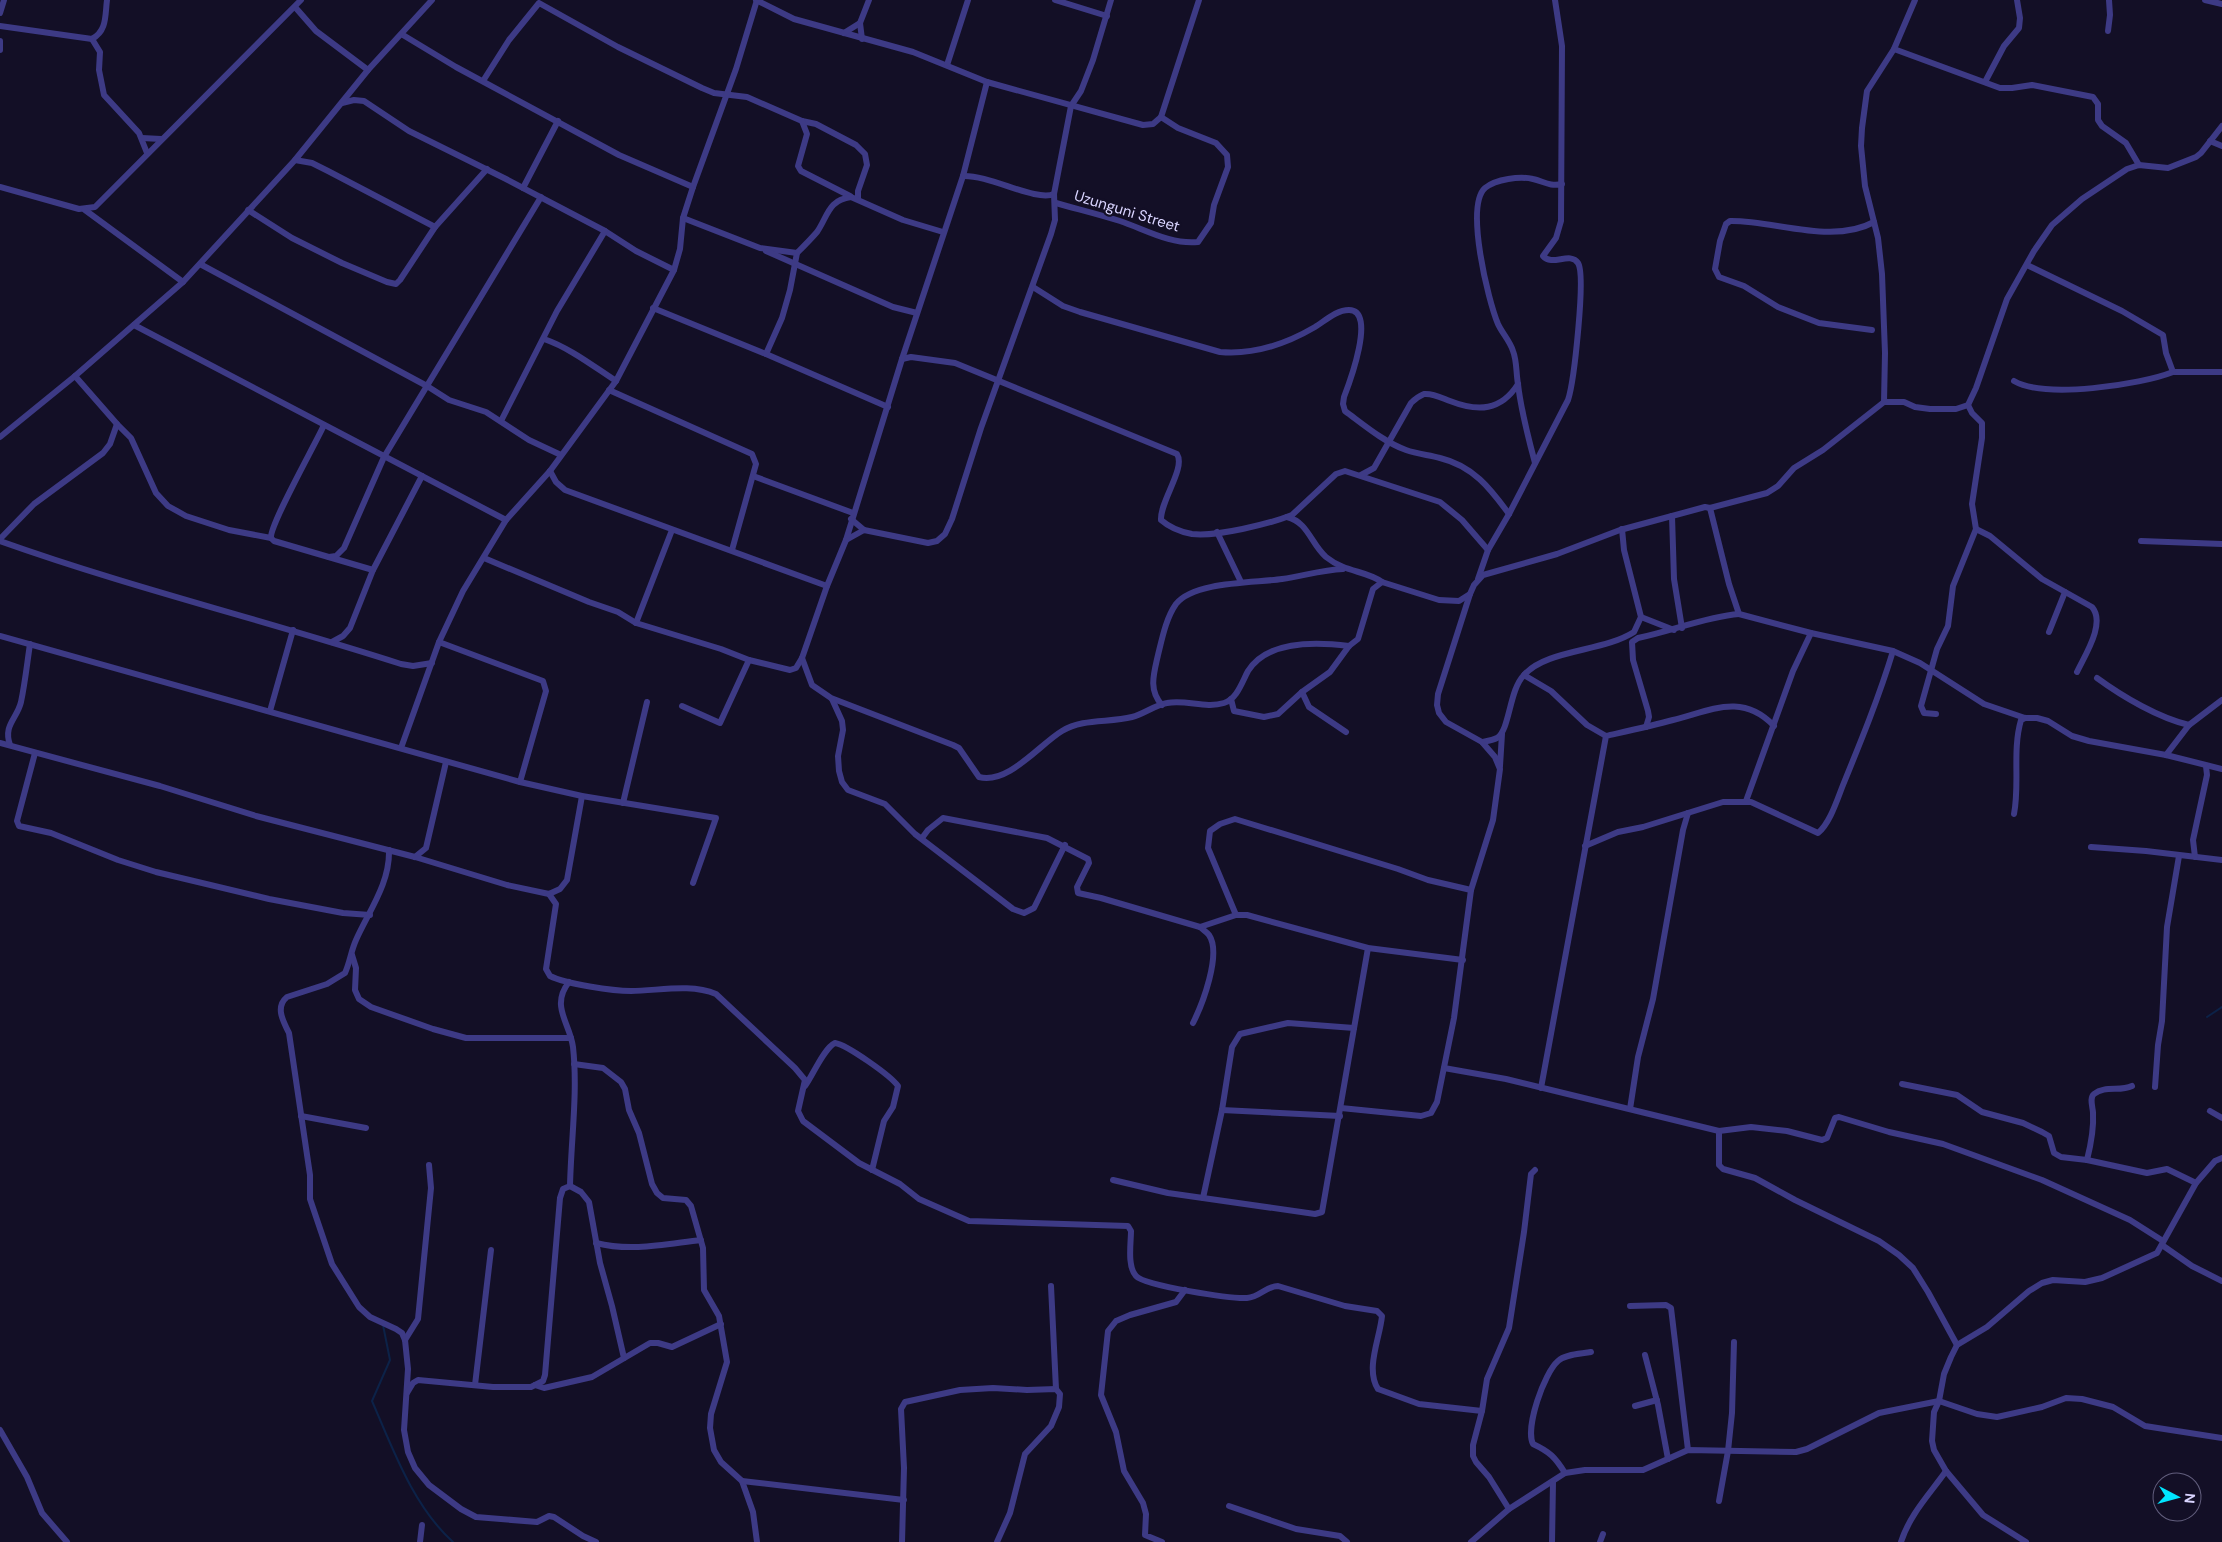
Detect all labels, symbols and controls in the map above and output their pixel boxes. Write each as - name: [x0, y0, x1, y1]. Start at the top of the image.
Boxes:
- street label: Uzunguni Street: [1072, 185, 1182, 237]
- north arrow: [2152, 1472, 2202, 1522]
- text: N: [2180, 1492, 2199, 1504]

